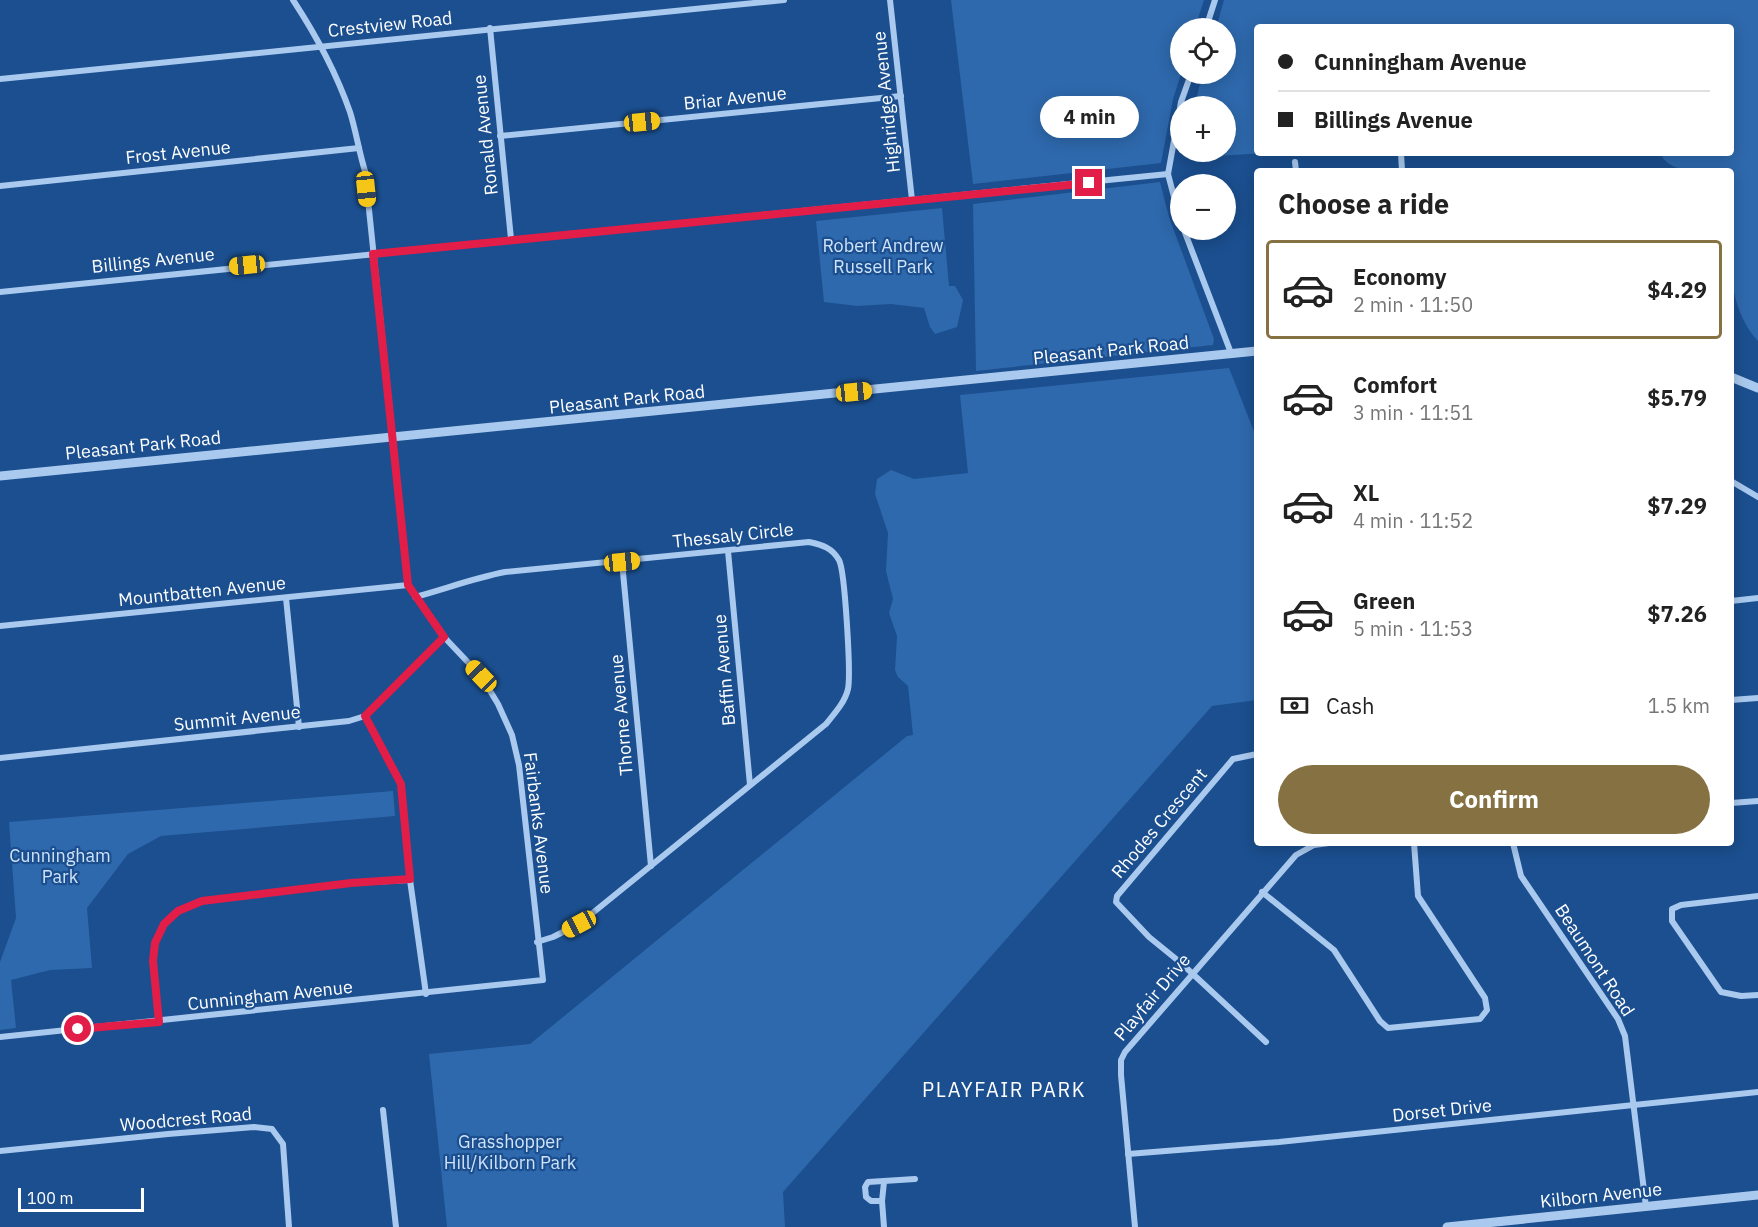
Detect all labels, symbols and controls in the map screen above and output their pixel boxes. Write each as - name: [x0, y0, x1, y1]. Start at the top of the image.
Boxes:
- street label: Crestview Road: [327, 6, 453, 42]
- map controls: [1170, 18, 1236, 240]
- button: locate: [1170, 18, 1236, 84]
- street label: Highridge Avenue: [867, 30, 905, 174]
- text: Cunningham Avenue: [1314, 47, 1527, 76]
- street label: Ronald Avenue: [467, 74, 503, 196]
- street label: Briar Avenue: [682, 81, 788, 115]
- callout: 4 min: [1040, 96, 1138, 138]
- button: +: [1170, 96, 1236, 162]
- text: 4 min: [1063, 103, 1116, 130]
- text: Billings Avenue: [1314, 105, 1473, 134]
- car: [623, 111, 661, 133]
- street label: Frost Avenue: [124, 135, 232, 169]
- route end: [1075, 169, 1102, 196]
- car: [355, 170, 377, 208]
- button: −: [1170, 174, 1236, 240]
- text: Choose a ride: [1278, 186, 1449, 221]
- park label: Robert Andrew Russell Park: [822, 234, 944, 278]
- street label: Billings Avenue: [90, 242, 216, 278]
- car: [228, 254, 266, 276]
- text: Economy: [1353, 262, 1447, 291]
- icon: car: [1281, 263, 1335, 317]
- text: $4.29: [1647, 275, 1707, 304]
- text: 2 min · 11:50: [1353, 291, 1473, 318]
- street label: Pleasant Park Road: [1032, 330, 1190, 370]
- text: Comfort: [1353, 370, 1437, 399]
- icon: car: [1281, 371, 1335, 425]
- street label: Pleasant Park Road: [548, 379, 706, 419]
- car: [835, 381, 873, 403]
- text: $5.79: [1647, 383, 1707, 412]
- text: 3 min · 11:51: [1353, 399, 1473, 426]
- street label: Pleasant Park Road: [64, 425, 222, 465]
- text: XL: [1353, 478, 1379, 507]
- icon: car: [1281, 479, 1335, 533]
- text: $7.29: [1647, 491, 1707, 520]
- text: 4 min · 11:52: [1353, 507, 1473, 534]
- street label: Thessaly Circle: [671, 517, 795, 553]
- car: [603, 551, 641, 573]
- street label: Mountbatten Avenue: [117, 571, 287, 611]
- text: Green: [1353, 586, 1415, 615]
- icon: car: [1281, 587, 1335, 641]
- text: $7.26: [1647, 599, 1707, 628]
- street label: Baffin Avenue: [708, 613, 740, 727]
- text: 5 min · 11:53: [1353, 615, 1473, 642]
- street label: Thorne Avenue: [604, 653, 638, 777]
- car: [462, 657, 500, 695]
- icon: cash: [1278, 689, 1311, 722]
- text: Cash: [1326, 691, 1375, 720]
- text: 1.5 km: [1648, 692, 1710, 719]
- street label: Summit Avenue: [173, 700, 302, 736]
- street label: Fairbanks Avenue: [519, 751, 559, 895]
- street label: Rhodes Crescent: [1106, 763, 1212, 883]
- button: Confirm: [1278, 765, 1710, 834]
- park label: Cunningham Park: [9, 844, 111, 888]
- street label: Beaumont Road: [1550, 899, 1640, 1021]
- car: [559, 908, 599, 940]
- street label: Playfair Drive: [1109, 949, 1195, 1045]
- street label: Cunningham Avenue: [186, 975, 354, 1015]
- route start: [64, 1015, 91, 1042]
- district label: PLAYFAIR PARK: [922, 1076, 1086, 1103]
- street label: Dorset Drive: [1391, 1093, 1493, 1127]
- street label: Woodcrest Road: [119, 1102, 253, 1136]
- park label: Grasshopper Hill/Kilborn Park: [444, 1130, 577, 1174]
- street label: Kilborn Avenue: [1539, 1177, 1663, 1213]
- scale bar: [18, 1185, 144, 1212]
- text: 100 m: [27, 1188, 74, 1208]

